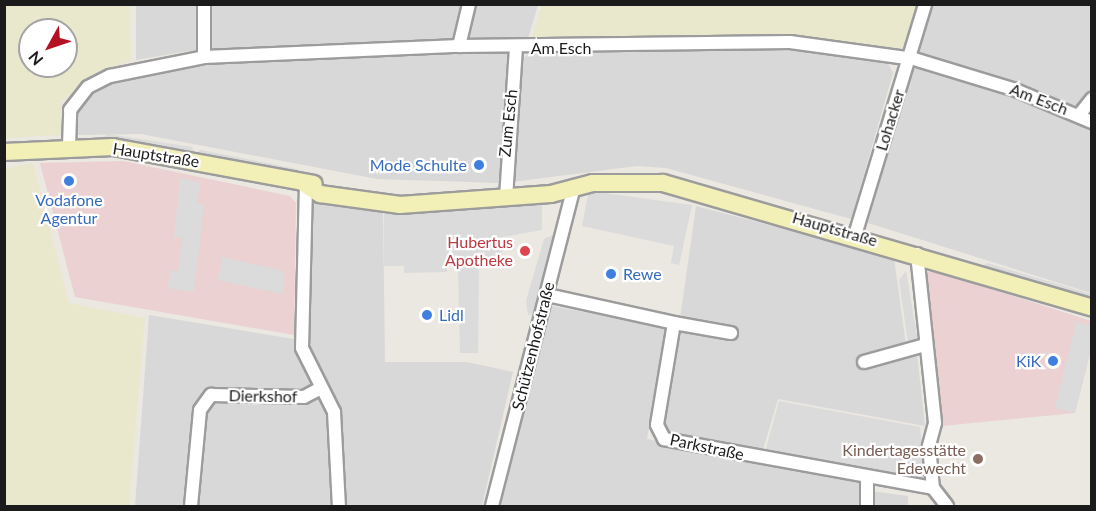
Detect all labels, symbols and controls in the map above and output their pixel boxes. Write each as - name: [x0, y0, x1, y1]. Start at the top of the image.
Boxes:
- north arrow: [18, 18, 78, 78]
- street label: Am Esch: [531, 38, 591, 58]
- text: N: [24, 48, 47, 69]
- street label: Am Esch: [1007, 79, 1071, 119]
- street label: Lohacker: [872, 87, 908, 153]
- street label: Zum Esch: [495, 88, 521, 158]
- street label: Hauptstraße: [111, 139, 201, 171]
- place label: Mode Schulte: [370, 155, 467, 175]
- marker: Mode Schulte: [472, 158, 486, 172]
- marker: Vodafone Agentur: [62, 174, 76, 188]
- place label: Vodafone Agentur: [35, 190, 103, 228]
- street label: Hauptstraße: [790, 208, 880, 250]
- place label: Hubertus Apotheke: [445, 232, 513, 270]
- marker: Hubertus Apotheke: [518, 244, 532, 258]
- place label: Rewe: [623, 264, 662, 284]
- marker: Rewe: [604, 267, 618, 281]
- street label: Schützenhofstraße: [508, 280, 558, 412]
- place label: Lidl: [439, 305, 464, 325]
- marker: Lidl: [420, 308, 434, 322]
- place label: KiK: [1016, 351, 1041, 371]
- marker: KiK: [1046, 354, 1060, 368]
- street label: Dierkshof: [229, 386, 297, 406]
- street label: Parkstraße: [668, 430, 746, 464]
- place label: Kindertagesstätte Edewecht: [842, 440, 966, 478]
- marker: Kindertagesstätte Edewecht: [971, 452, 985, 466]

